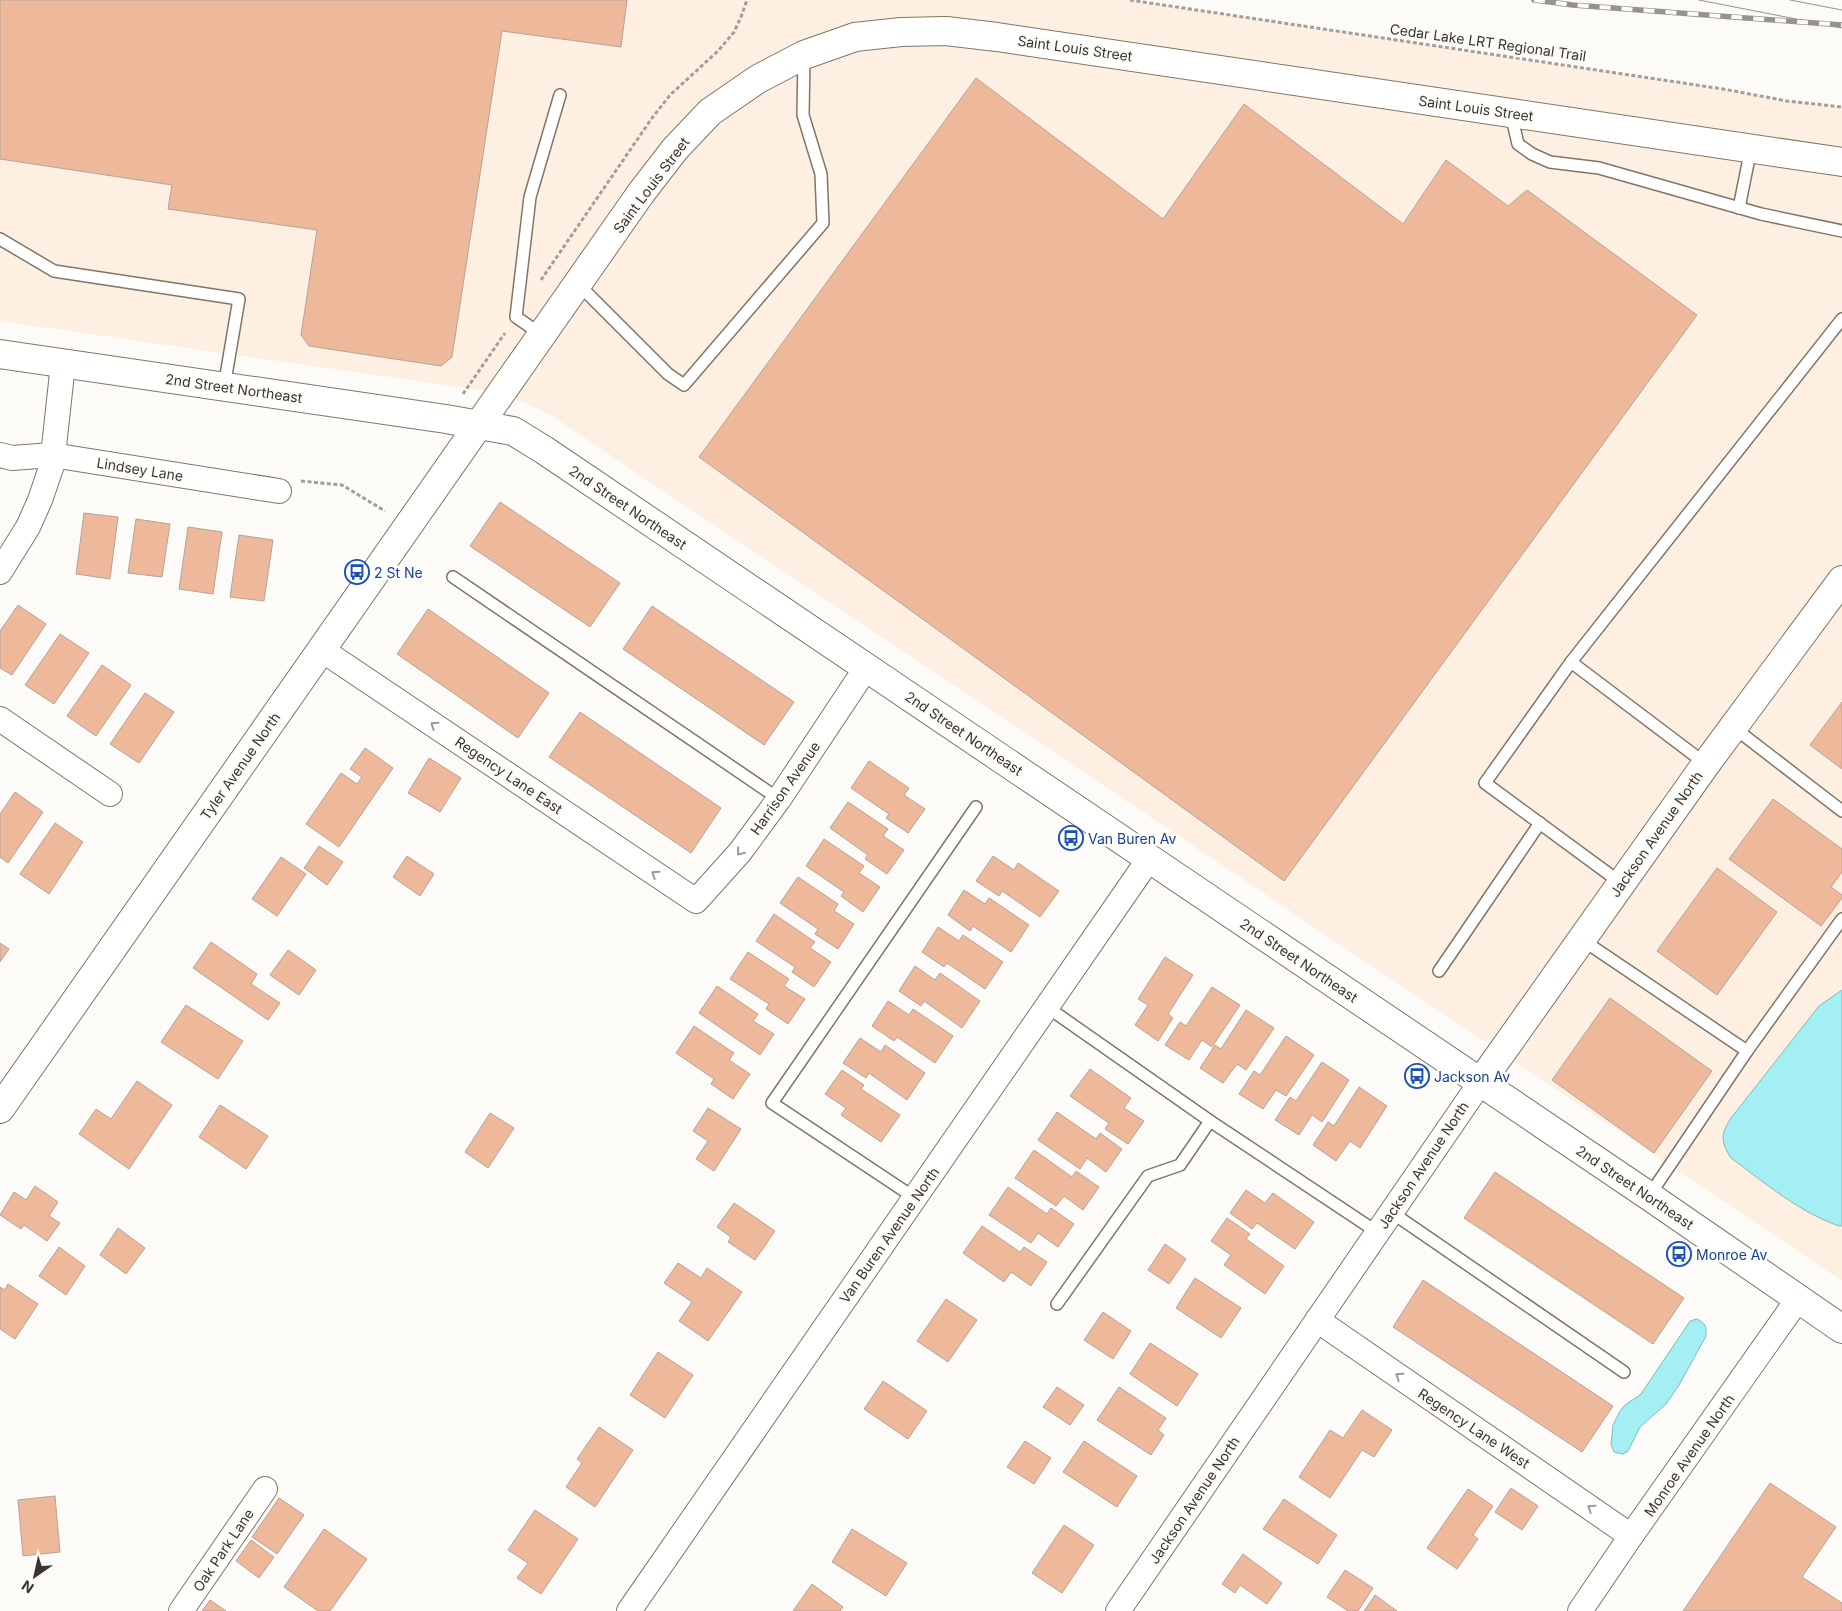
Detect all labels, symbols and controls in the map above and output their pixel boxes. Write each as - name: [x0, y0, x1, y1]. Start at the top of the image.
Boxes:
- street label: Cedar Lake LRT Regional Trail: [1389, 20, 1587, 64]
- street label: Saint Louis Street: [1016, 32, 1134, 65]
- street label: Saint Louis Street: [1417, 92, 1535, 125]
- street label: Saint Louis Street: [609, 133, 693, 236]
- street label: 2nd Street Northeast: [164, 370, 304, 406]
- street label: Lindsey Lane: [95, 454, 185, 484]
- street label: 2nd Street Northeast: [566, 461, 690, 553]
- bus stop icon: 2 St Ne: [344, 559, 370, 585]
- place label: 2 St Ne: [374, 564, 423, 581]
- street label: 2nd Street Northeast: [902, 687, 1026, 779]
- street label: Tyler Avenue North: [197, 709, 283, 823]
- one-way arrow: [430, 722, 439, 731]
- street label: Regency Lane East: [452, 733, 566, 817]
- street label: Harrison Avenue: [747, 738, 823, 838]
- street label: Jackson Avenue North: [1606, 768, 1706, 900]
- bus stop icon: Van Buren Av: [1058, 825, 1084, 851]
- place label: Van Buren Av: [1088, 830, 1177, 847]
- one-way arrow: [737, 846, 745, 855]
- one-way arrow: [652, 871, 661, 880]
- street label: 2nd Street Northeast: [1237, 914, 1361, 1006]
- bus stop icon: Jackson Av: [1404, 1063, 1430, 1089]
- place label: Jackson Av: [1434, 1068, 1510, 1085]
- street label: Jackson Avenue North: [1374, 1098, 1472, 1232]
- street label: 2nd Street Northeast: [1573, 1141, 1697, 1233]
- street label: Van Buren Avenue North: [835, 1164, 943, 1306]
- bus stop icon: Monroe Av: [1666, 1241, 1692, 1267]
- place label: Monroe Av: [1696, 1246, 1768, 1263]
- one-way arrow: [1396, 1373, 1405, 1382]
- street label: Regency Lane West: [1415, 1384, 1533, 1472]
- street label: Monroe Avenue North: [1640, 1391, 1738, 1519]
- street label: Jackson Avenue North: [1145, 1433, 1243, 1567]
- street label: Oak Park Lane: [189, 1505, 257, 1595]
- one-way arrow: [1587, 1505, 1597, 1514]
- north arrow: [10, 1551, 60, 1601]
- text: N: [18, 1577, 37, 1597]

